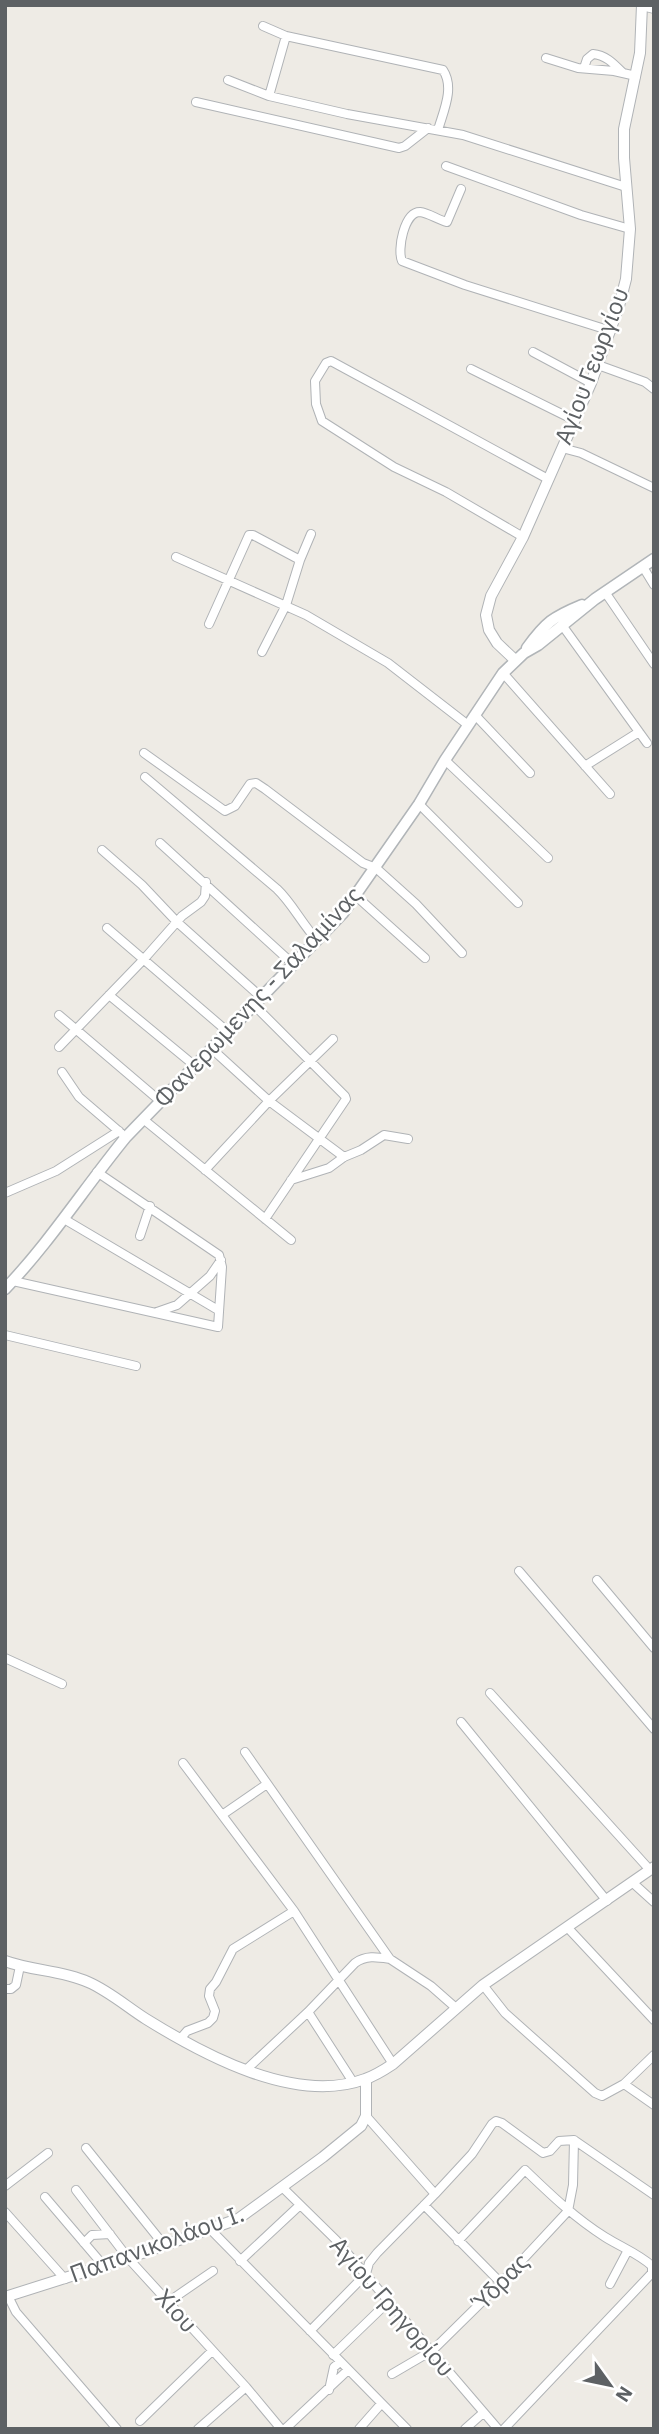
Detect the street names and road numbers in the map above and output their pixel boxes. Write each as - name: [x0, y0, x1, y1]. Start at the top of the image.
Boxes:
- street label: Αγίου Γεωργίου: [546, 283, 636, 449]
- street label: Φανερωμενης - Σαλαμίνας: [146, 879, 368, 1114]
- street label: Παπανικολάου Ι.: [65, 2197, 248, 2289]
- street label: Αγίου Γρηγορίου: [323, 2230, 462, 2383]
- street label: Ύδρας: [464, 2246, 536, 2318]
- street label: Χίου: [149, 2282, 205, 2339]

